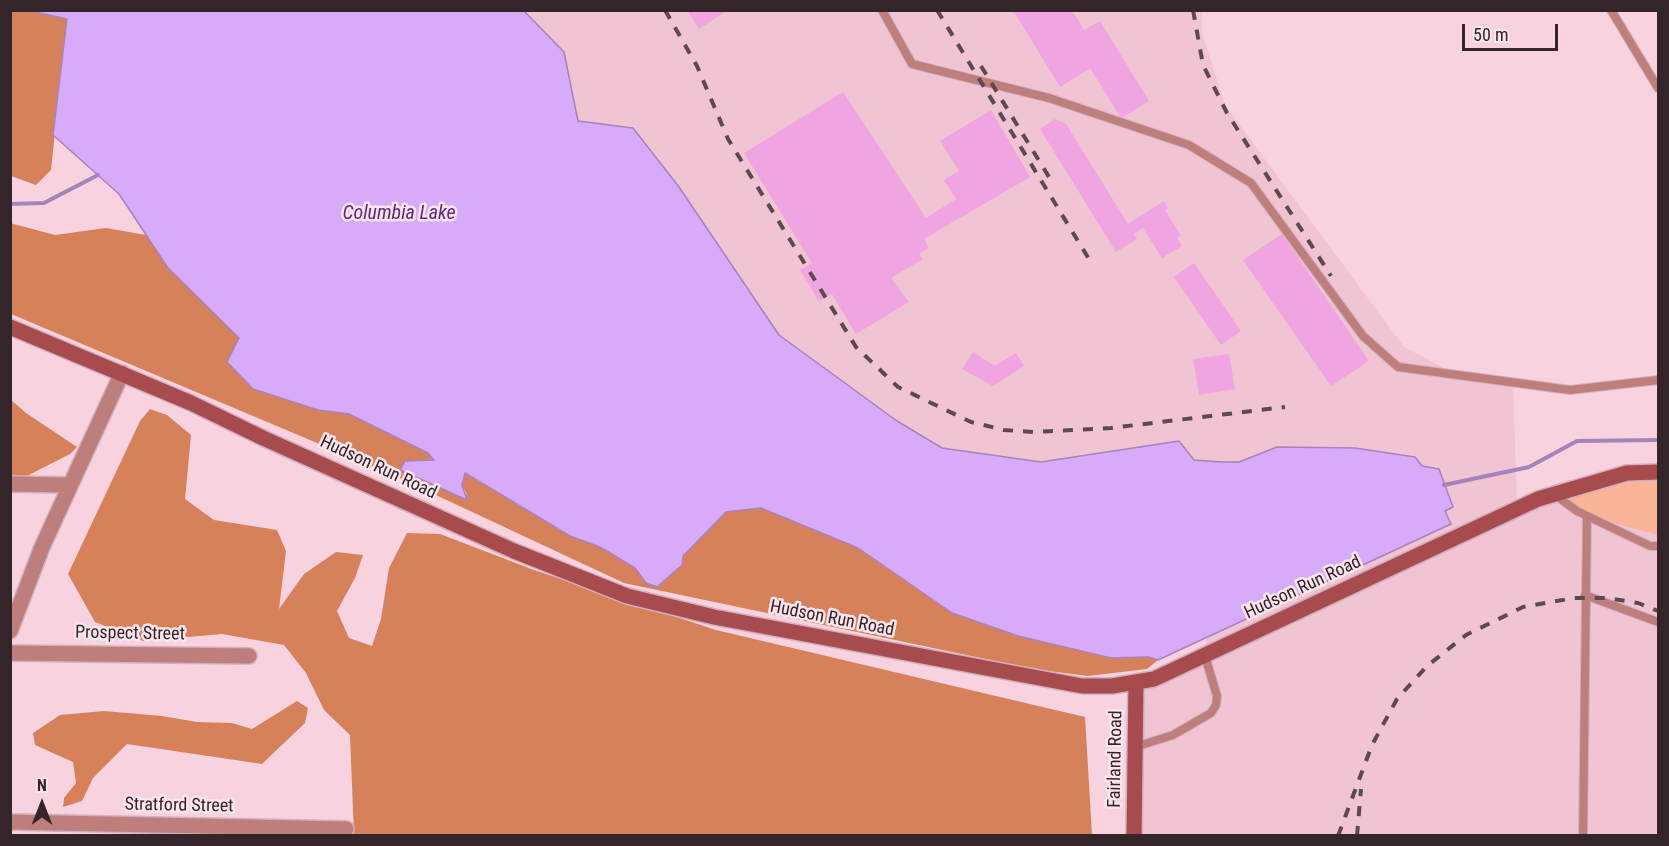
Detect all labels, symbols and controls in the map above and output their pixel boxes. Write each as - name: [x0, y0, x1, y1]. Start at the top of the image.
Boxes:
- scale bar: [1465, 12, 1561, 50]
- text: 50 m: [1473, 24, 1508, 45]
- water label: Columbia Lake: [342, 202, 456, 226]
- street label: Hudson Run Road: [316, 432, 440, 504]
- street label: Hudson Run Road: [1241, 552, 1365, 624]
- street label: Hudson Run Road: [768, 596, 896, 642]
- street label: Prospect Street: [75, 622, 185, 646]
- street label: Fairland Road: [1104, 710, 1128, 808]
- north arrow: [12, 774, 72, 834]
- text: N: [37, 776, 47, 795]
- street label: Stratford Street: [124, 794, 234, 818]

